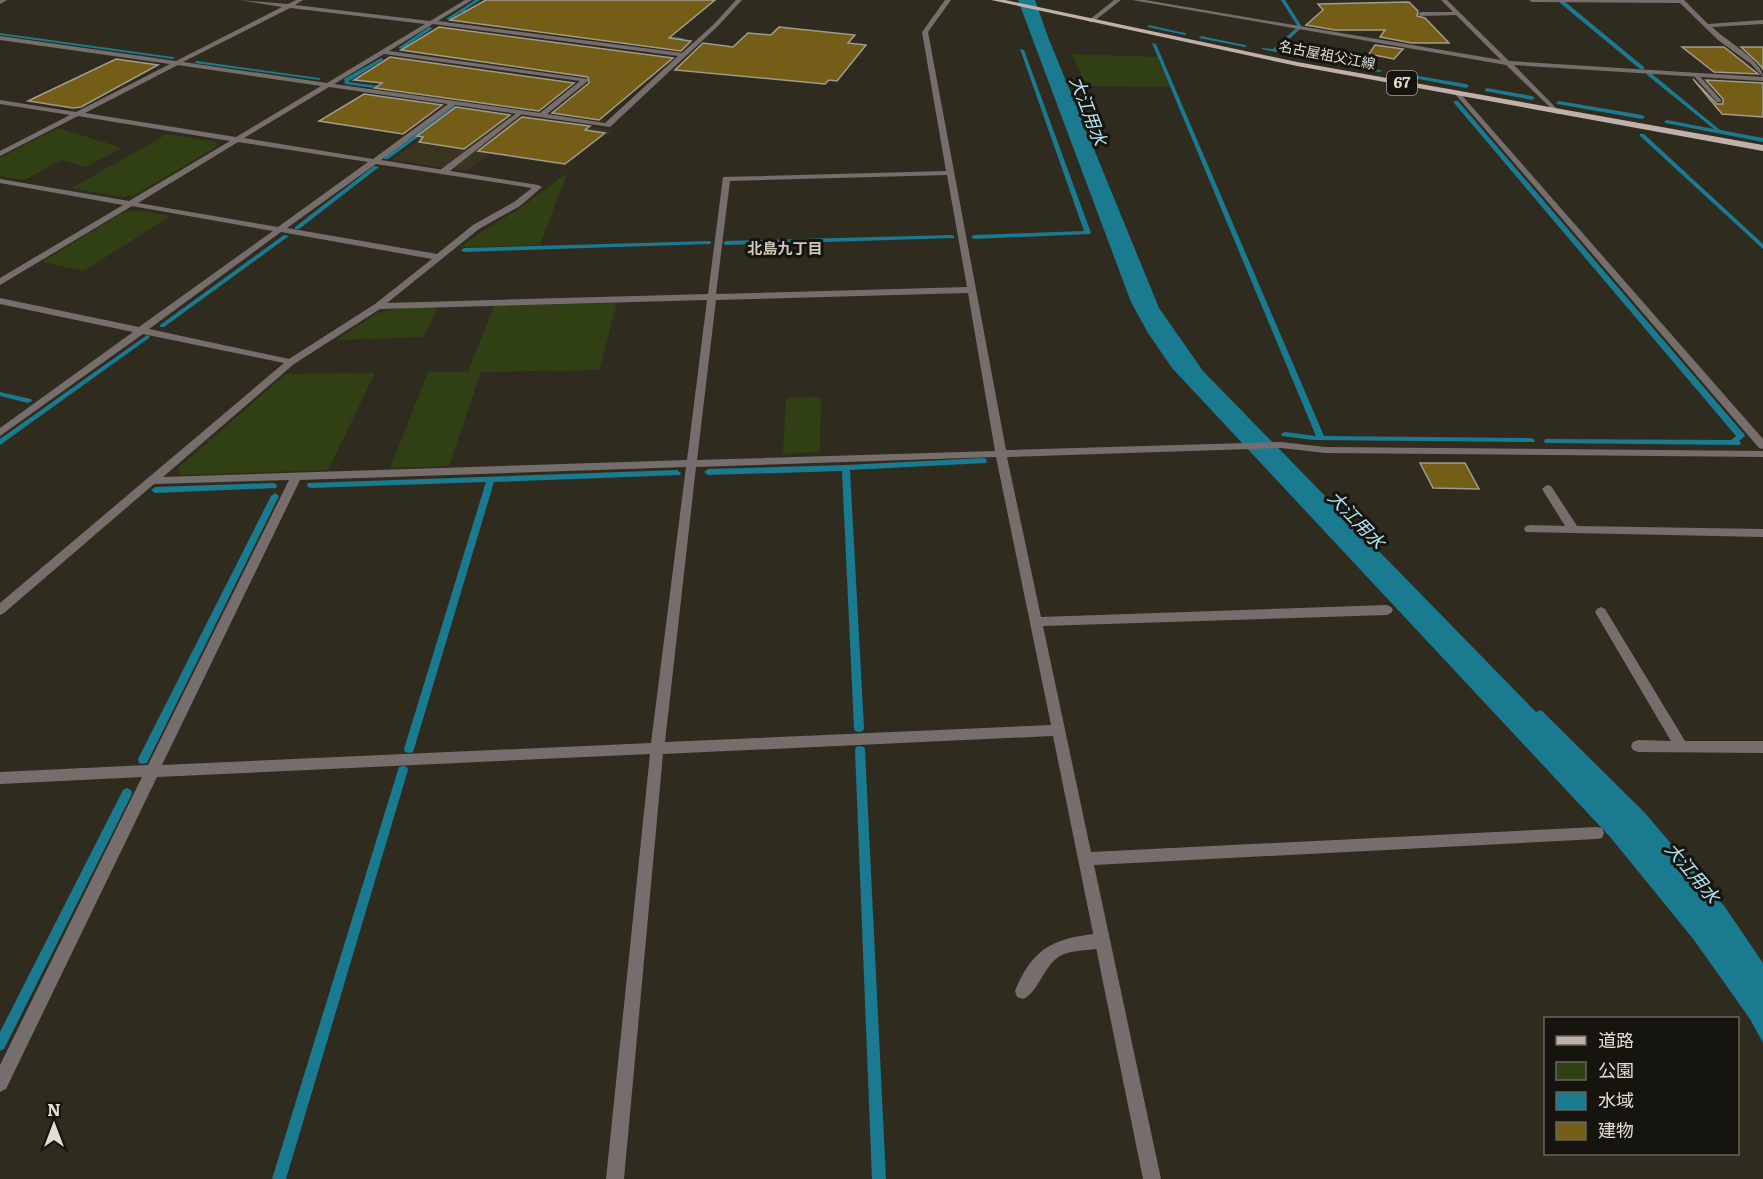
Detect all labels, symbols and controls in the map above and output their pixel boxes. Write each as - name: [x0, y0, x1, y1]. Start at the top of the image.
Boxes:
- street label: 名古屋祖父江線: [1277, 35, 1377, 73]
- road number: 67: [1387, 71, 1417, 95]
- water label: 大江用水: [1064, 72, 1116, 151]
- district label: 北島九丁目: [747, 236, 823, 259]
- water label: 大江用水: [1322, 484, 1393, 556]
- water label: 大江用水: [1660, 836, 1728, 910]
- legend: [1544, 1017, 1739, 1155]
- text: 道路: [1598, 1026, 1634, 1053]
- text: 公園: [1598, 1056, 1634, 1083]
- text: 水域: [1598, 1086, 1634, 1113]
- north arrow: [24, 1095, 84, 1155]
- text: N: [47, 1097, 61, 1121]
- text: 建物: [1598, 1116, 1634, 1143]

